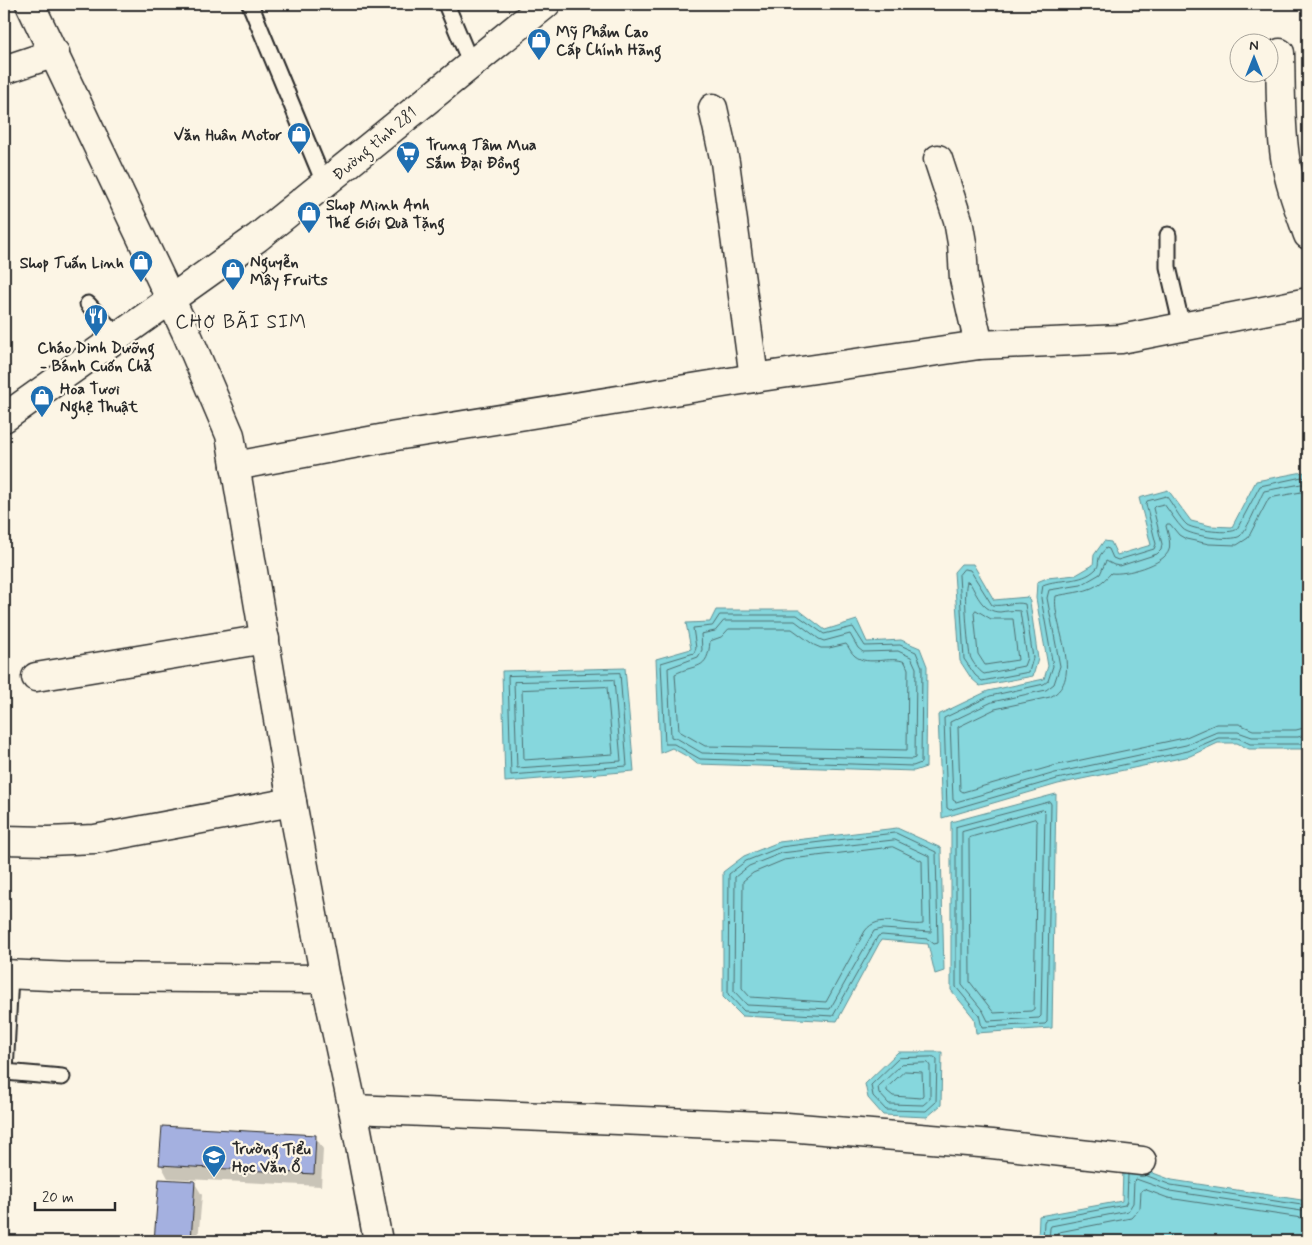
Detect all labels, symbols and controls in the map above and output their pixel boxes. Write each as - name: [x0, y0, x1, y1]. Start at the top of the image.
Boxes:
- place label: Mỹ Phẩm Cao Cấp Chính Hãng: [556, 22, 662, 63]
- shop icon: Mỹ Phẩm Cao Cấp Chính Hãng: [526, 27, 552, 61]
- north arrow: [1230, 32, 1280, 82]
- text: N: [1249, 37, 1259, 55]
- street label: Đường tỉnh 281: [328, 103, 422, 186]
- shop icon: Văn Huân Motor: [286, 121, 312, 155]
- place label: Văn Huân Motor: [174, 125, 282, 146]
- place label: Trung Tâm Mua Sắm Đại Đồng: [426, 135, 537, 176]
- supermarket icon: Trung Tâm Mua Sắm Đại Đồng: [395, 140, 421, 174]
- place label: Shop Minh Anh Thế Giới Quà Tặng: [326, 195, 445, 236]
- shop icon: Shop Minh Anh Thế Giới Quà Tặng: [296, 200, 322, 234]
- shop icon: Shop Tuấn Linh: [128, 249, 154, 283]
- place label: Nguyễn Mây Fruits: [250, 252, 328, 291]
- place label: Shop Tuấn Linh: [20, 253, 124, 274]
- shop icon: Nguyễn Mây Fruits: [220, 257, 246, 291]
- restaurant icon: Cháo Dinh Dưỡng - Bánh Cuốn Chả: [83, 303, 109, 337]
- district label: CHỢ BÃI SIM: [175, 310, 307, 335]
- place label: Cháo Dinh Dưỡng - Bánh Cuốn Chả: [37, 338, 155, 377]
- place label: Hoa Tươi Nghệ Thuật: [60, 379, 138, 420]
- shop icon: Hoa Tươi Nghệ Thuật: [29, 384, 55, 418]
- place label: Trường Tiểu Học Văn Ổ: [232, 1139, 312, 1178]
- school or university icon: Trường Tiểu Học Văn Ổ: [201, 1144, 227, 1178]
- scale bar: [35, 1180, 115, 1212]
- text: 20 m: [42, 1188, 74, 1208]

